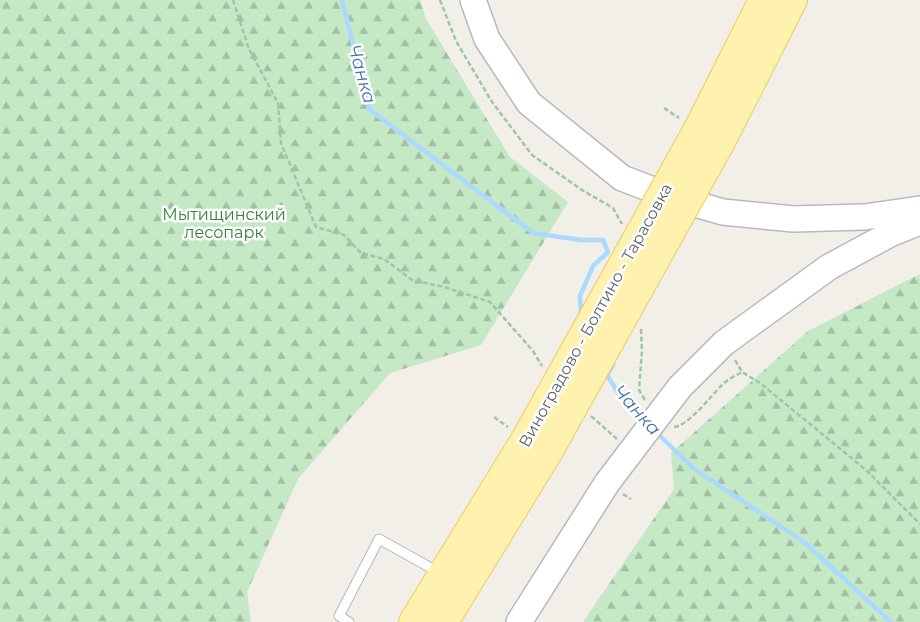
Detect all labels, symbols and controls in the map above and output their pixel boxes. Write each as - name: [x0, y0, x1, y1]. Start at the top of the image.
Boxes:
- water label: Чанка: [343, 42, 381, 106]
- street label: Виноградово - Болтино - Тарасовка: [515, 180, 676, 450]
- park label: Мытищинский лесопарк: [162, 205, 286, 242]
- water label: Чанка: [609, 380, 665, 440]

